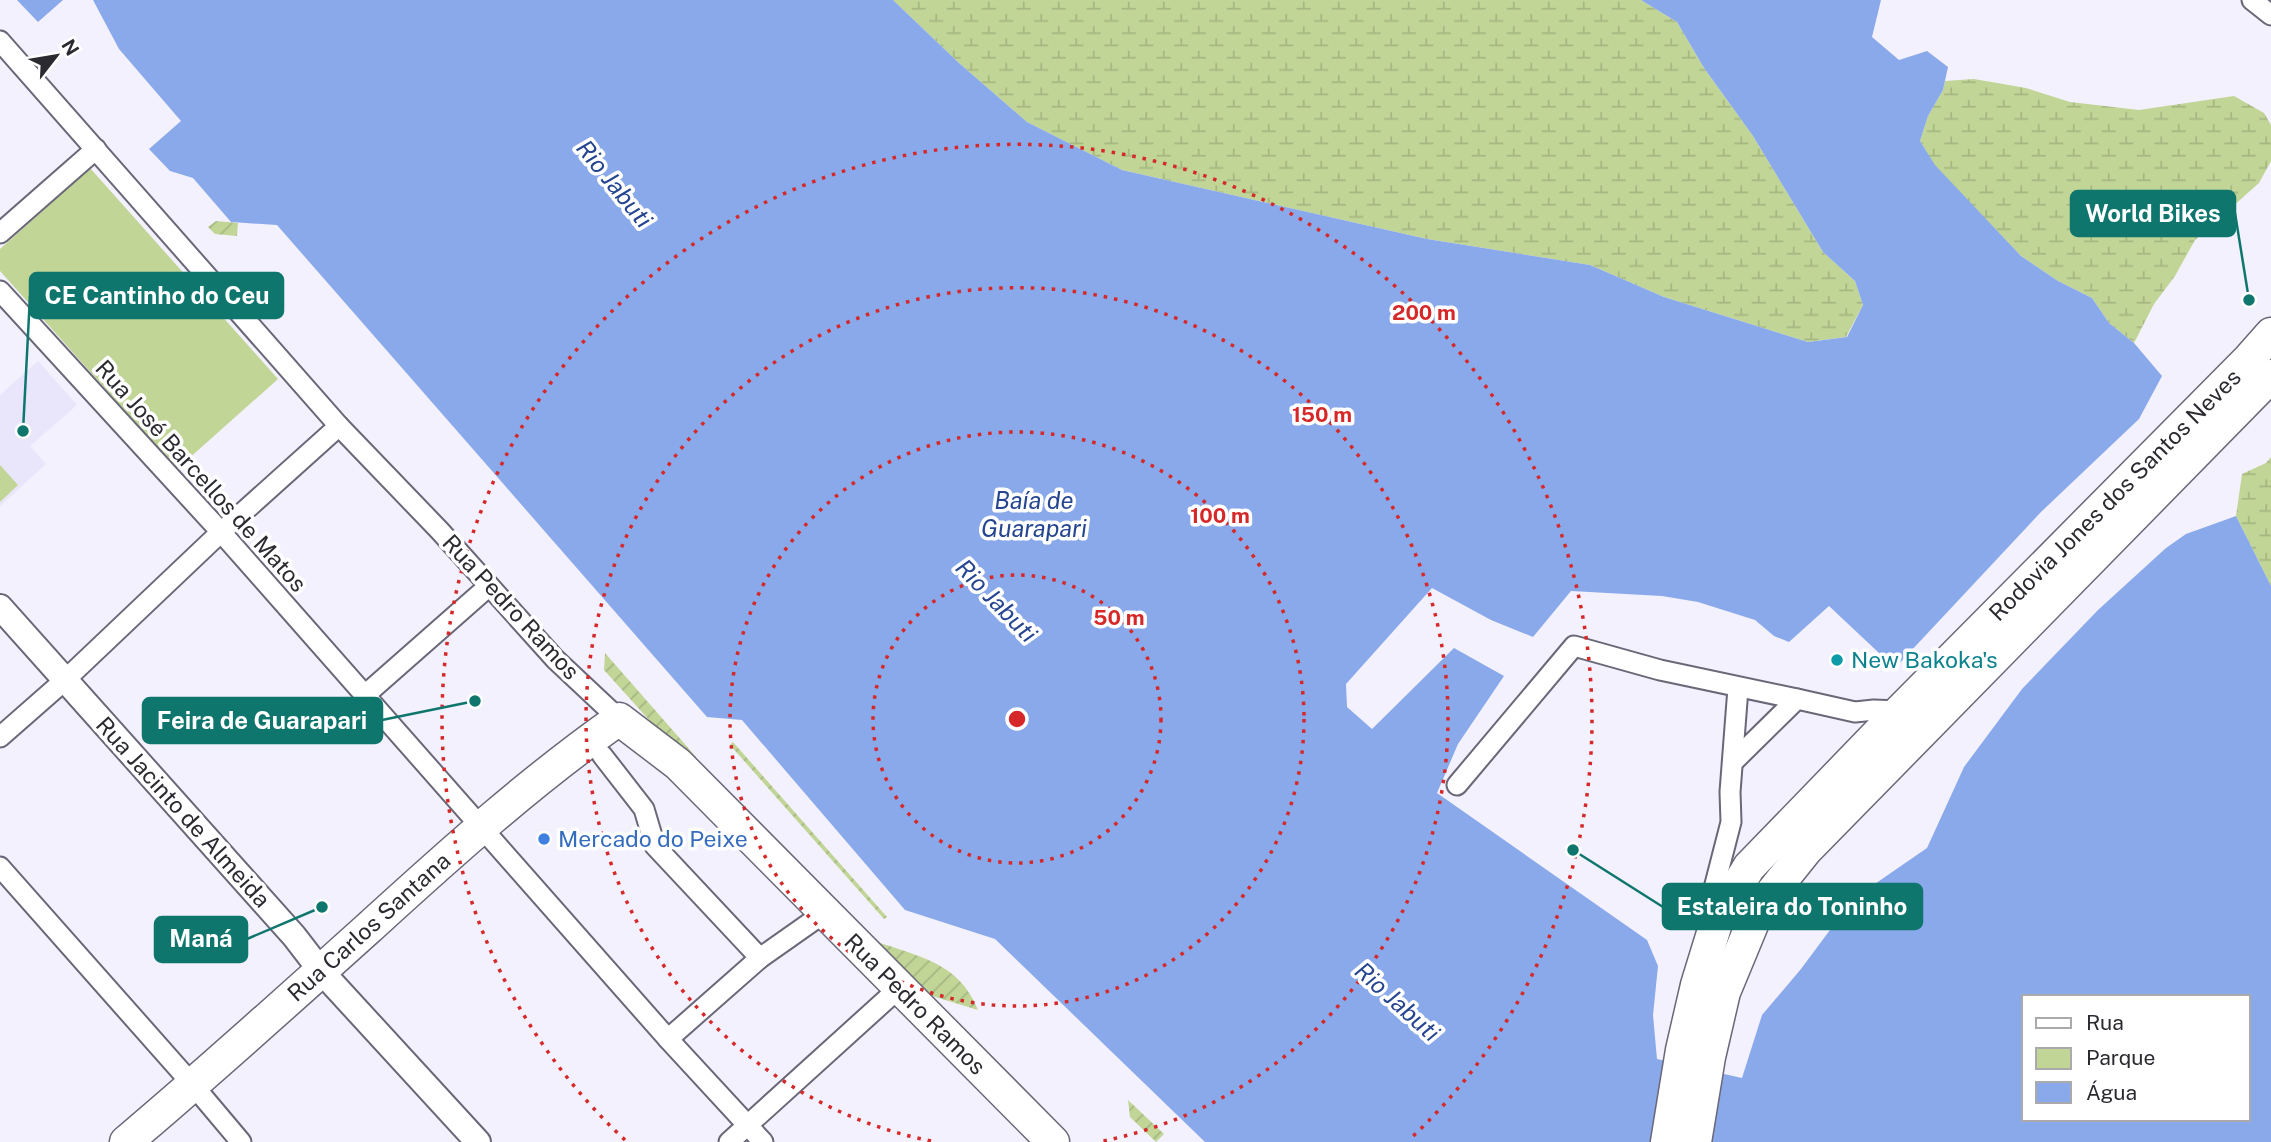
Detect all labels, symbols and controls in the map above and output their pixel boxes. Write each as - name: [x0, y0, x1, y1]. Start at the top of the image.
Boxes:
- north arrow: [21, 21, 91, 91]
- text: N: [57, 35, 84, 59]
- water label: Rio Jabuti: [571, 134, 659, 233]
- callout: World Bikes: [2071, 191, 2235, 236]
- text: World Bikes: [2085, 199, 2221, 227]
- callout: CE Cantinho do Ceu: [30, 273, 283, 318]
- text: CE Cantinho do Ceu: [44, 281, 270, 309]
- text: 200 m: [1392, 300, 1456, 325]
- street label: Rua José Barcellos de Matos: [90, 354, 312, 597]
- street label: Rodovia Jones dos Santos Neves: [1983, 363, 2246, 626]
- text: 150 m: [1292, 402, 1352, 427]
- water label: Baía de Guarapari: [981, 486, 1087, 542]
- text: 100 m: [1190, 503, 1250, 528]
- street label: Rua Pedro Ramos: [437, 529, 585, 685]
- water label: Rio Jabuti: [950, 553, 1043, 648]
- text: 50 m: [1093, 605, 1145, 630]
- place label: New Bakoka's: [1851, 646, 1998, 673]
- marker: New Bakoka's: [1829, 652, 1845, 668]
- callout: Feira de Guarapari: [143, 698, 382, 743]
- text: Feira de Guarapari: [157, 706, 367, 734]
- centre of rings: [1005, 707, 1029, 731]
- street label: Rua Jacinto de Almeida: [91, 711, 276, 912]
- place label: Mercado do Peixe: [558, 825, 748, 852]
- marker: Mercado do Peixe: [536, 831, 552, 847]
- street label: Rua Carlos Santana: [282, 847, 455, 1007]
- callout: Estaleira do Toninho: [1663, 884, 1922, 929]
- text: Estaleira do Toninho: [1677, 892, 1907, 920]
- callout: Maná: [155, 917, 247, 962]
- text: Maná: [169, 924, 233, 952]
- street label: Rua Pedro Ramos: [839, 928, 991, 1080]
- water label: Rio Jabuti: [1350, 956, 1446, 1047]
- legend: [2022, 995, 2250, 1121]
- text: Rua: [2086, 1010, 2124, 1035]
- text: Parque: [2086, 1045, 2155, 1070]
- text: Água: [2086, 1080, 2137, 1105]

